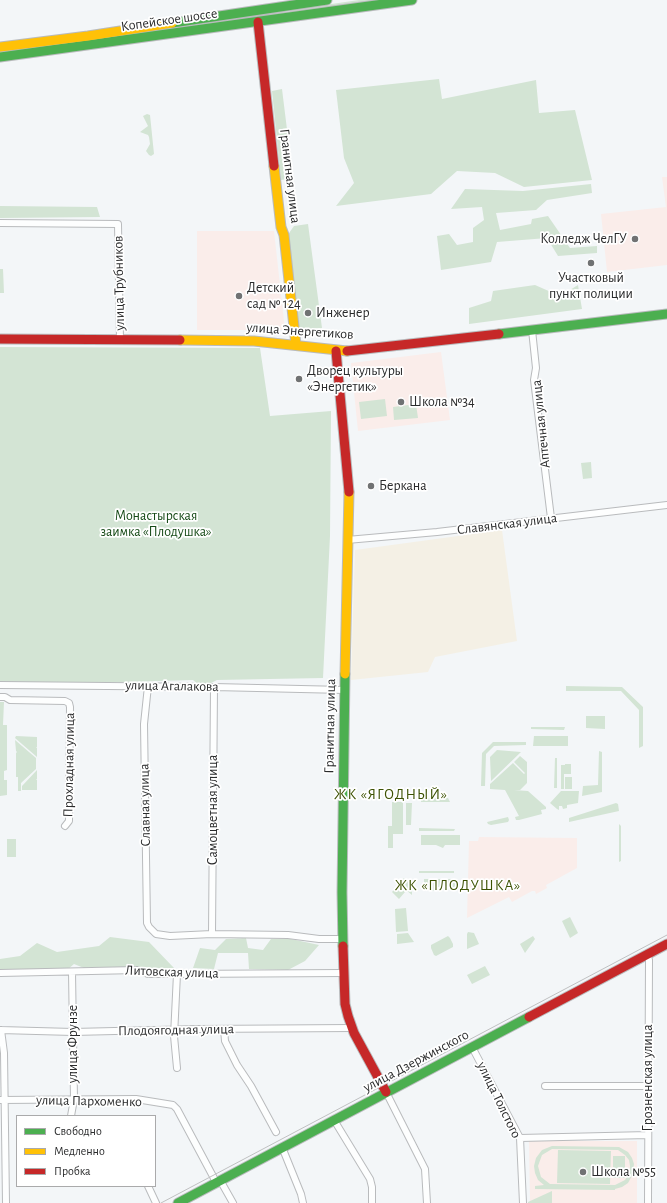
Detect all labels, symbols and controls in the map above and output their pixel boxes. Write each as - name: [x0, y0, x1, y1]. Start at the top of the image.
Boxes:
- street label: Копейское шоссе: [120, 5, 218, 35]
- street label: Гранитная улица: [276, 128, 304, 224]
- place label: Колледж ЧелГУ: [540, 231, 627, 247]
- marker: Колледж ЧелГУ: [630, 234, 640, 244]
- street label: улица Трубников: [110, 235, 128, 331]
- marker: Участковый пункт полиции: [586, 258, 596, 268]
- place label: Участковый пункт полиции: [549, 270, 633, 302]
- place label: Детский сад № 124: [247, 280, 301, 312]
- marker: Детский сад № 124: [234, 291, 244, 301]
- place label: Инженер: [316, 305, 370, 321]
- marker: Инженер: [303, 308, 313, 318]
- street label: улица Энергетиков: [246, 319, 354, 343]
- place label: Дворец культуры «Энергетик»: [307, 363, 403, 396]
- marker: Дворец культуры «Энергетик»: [294, 374, 304, 384]
- street label: Аптечная улица: [528, 379, 554, 469]
- place label: Школа №34: [409, 394, 475, 410]
- marker: Школа №34: [396, 397, 406, 407]
- place label: Беркана: [379, 478, 427, 494]
- marker: Беркана: [366, 481, 376, 491]
- park label: Монастырская заимка «Плодушка»: [100, 508, 212, 540]
- street label: Славянская улица: [456, 510, 558, 538]
- street label: улица Агалакова: [125, 677, 219, 695]
- street label: Гранитная улица: [321, 678, 339, 774]
- street label: Прохладная улица: [60, 712, 78, 818]
- street label: Самоцветная улица: [205, 755, 221, 865]
- street label: Славная улица: [136, 763, 154, 847]
- district label: ЖК «ЯГОДНЫЙ»: [334, 785, 448, 803]
- district label: ЖК «ПЛОДУШКА»: [395, 876, 521, 894]
- street label: Литовская улица: [125, 962, 219, 982]
- street label: улица Фрунзе: [65, 1005, 81, 1083]
- street label: Плодоягодная улица: [118, 1021, 234, 1039]
- street label: Грозненская улица: [640, 1024, 656, 1132]
- street label: улица Дзержинского: [360, 1026, 472, 1096]
- street label: улица Толстого: [473, 1059, 525, 1141]
- street label: улица Пархоменко: [36, 1092, 142, 1110]
- legend: [16, 1115, 156, 1187]
- text: Свободно: [54, 1125, 102, 1137]
- text: Медленно: [54, 1145, 105, 1157]
- place label: Школа №55: [591, 1164, 656, 1180]
- text: Пробка: [54, 1165, 91, 1177]
- marker: Школа №55: [578, 1167, 588, 1177]

